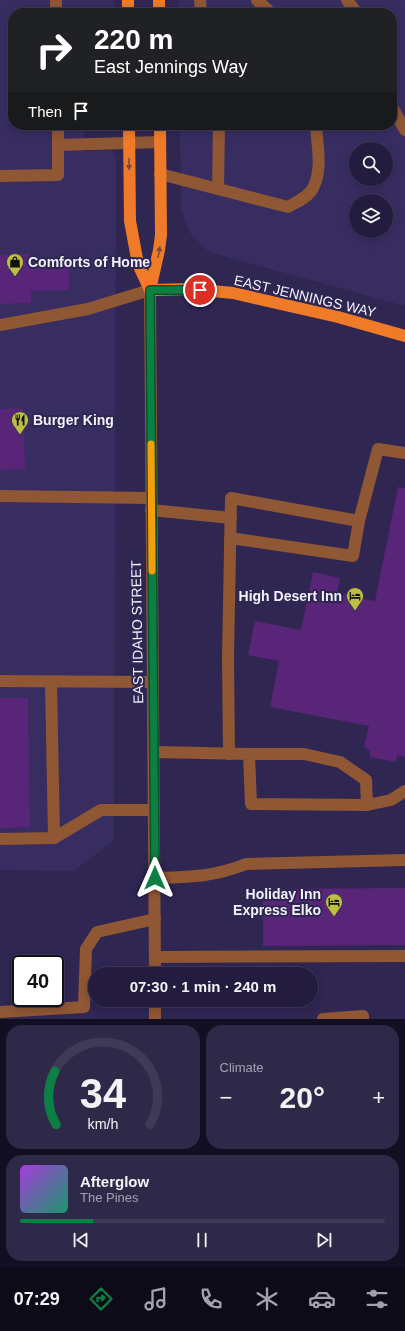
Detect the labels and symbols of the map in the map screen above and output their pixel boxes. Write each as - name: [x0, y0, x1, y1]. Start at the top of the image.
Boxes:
- one-way arrow: [126, 158, 132, 171]
- one-way arrow: [156, 246, 162, 259]
- shop icon: Comforts of Home: [5, 252, 25, 277]
- place label: Comforts of Home: [28, 254, 150, 270]
- street label: EAST JENNINGS WAY: [232, 272, 378, 320]
- pin: [183, 273, 217, 307]
- restaurant icon: Burger King: [10, 410, 30, 435]
- place label: Burger King: [33, 412, 114, 428]
- street label: EAST IDAHO STREET: [128, 560, 146, 704]
- hotel icon: High Desert Inn: [345, 586, 365, 611]
- place label: High Desert Inn: [239, 588, 342, 604]
- position arrow: [134, 857, 176, 899]
- place label: Holiday Inn Express Elko: [233, 886, 321, 918]
- hotel icon: Holiday Inn Express Elko: [324, 892, 344, 917]
- speed limit sign: 40: [12, 955, 64, 1007]

